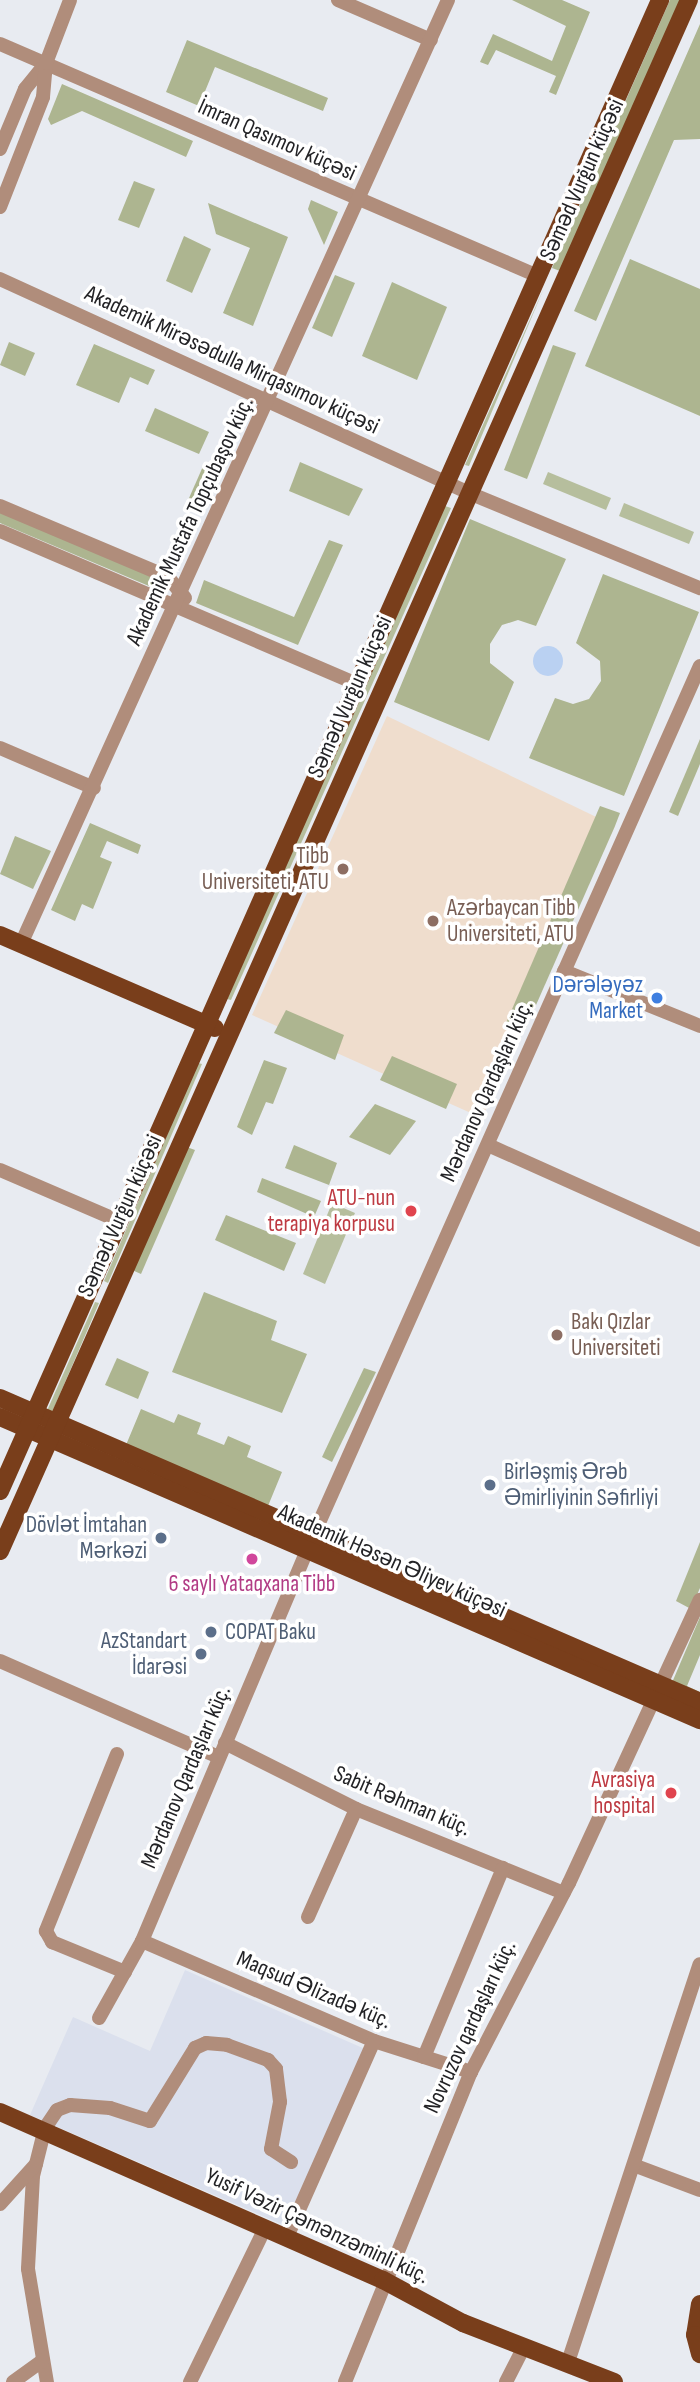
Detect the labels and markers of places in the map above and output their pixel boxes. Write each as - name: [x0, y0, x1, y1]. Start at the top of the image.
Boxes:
- place label: Tibb Universiteti, ATU: [202, 842, 329, 896]
- marker: Tibb Universiteti, ATU: [335, 861, 351, 877]
- place label: Azərbaycan Tibb Universiteti, ATU: [447, 894, 576, 948]
- marker: Azərbaycan Tibb Universiteti, ATU: [425, 913, 441, 929]
- place label: Dərələyəz Market: [553, 971, 643, 1025]
- marker: Dərələyəz Market: [649, 990, 665, 1006]
- place label: ATU-nun terapiya korpusu: [267, 1184, 395, 1238]
- marker: ATU-nun terapiya korpusu: [401, 1201, 421, 1221]
- place label: Bakı Qızlar Universiteti: [571, 1308, 661, 1362]
- marker: Bakı Qızlar Universiteti: [549, 1327, 565, 1343]
- place label: Birləşmiş Ərəb Əmirliyinin Səfirliyi: [504, 1458, 658, 1512]
- marker: Birləşmiş Ərəb Əmirliyinin Səfirliyi: [482, 1477, 498, 1493]
- place label: Dövlət İmtahan Mərkəzi: [26, 1511, 147, 1565]
- marker: Dövlət İmtahan Mərkəzi: [153, 1530, 169, 1546]
- marker: 6 saylı Yataqxana Tibb: [244, 1551, 260, 1567]
- place label: 6 saylı Yataqxana Tibb: [169, 1570, 335, 1598]
- place label: COPAT Baku: [225, 1618, 316, 1646]
- marker: COPAT Baku: [203, 1624, 219, 1640]
- place label: AzStandart İdarəsi: [101, 1627, 187, 1681]
- marker: AzStandart İdarəsi: [193, 1646, 209, 1662]
- place label: Avrasiya hospital: [592, 1766, 655, 1820]
- marker: Avrasiya hospital: [661, 1783, 681, 1803]

